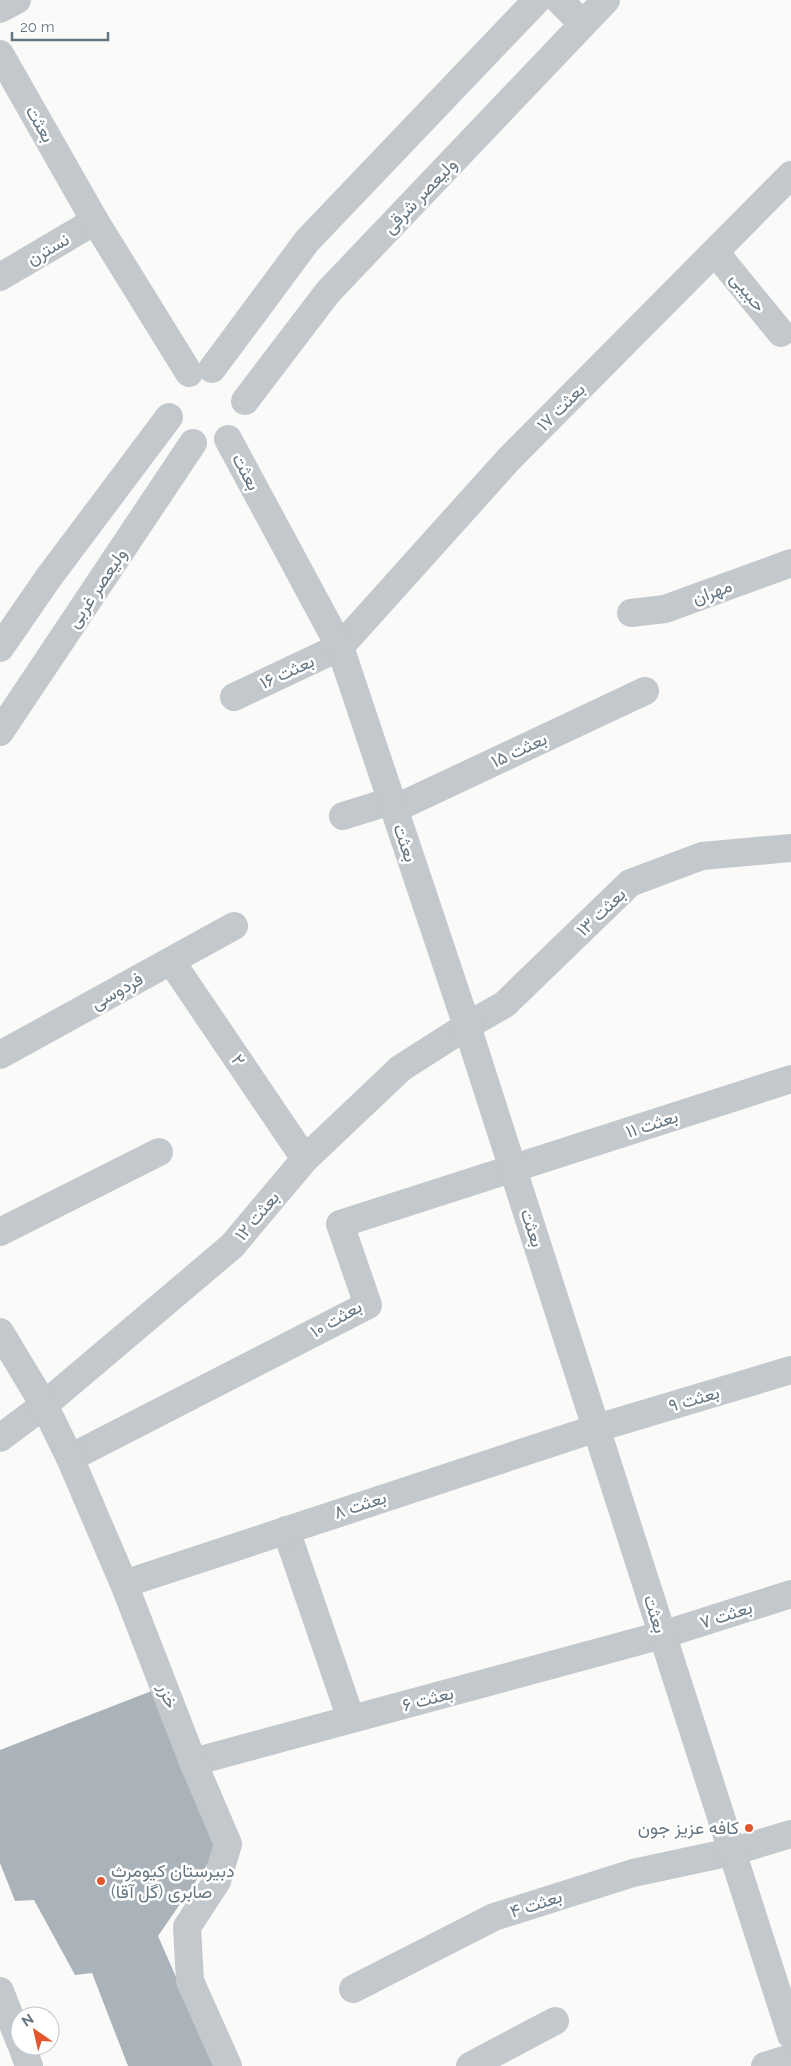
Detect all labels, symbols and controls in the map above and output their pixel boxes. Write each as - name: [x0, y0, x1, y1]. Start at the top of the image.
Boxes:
- scale bar: [12, 10, 109, 42]
- text: 20 m: [20, 18, 55, 36]
- street label: بعثت: [22, 102, 59, 146]
- street label: ولیعصر شرقی: [378, 154, 462, 238]
- street label: نسترن: [23, 228, 73, 270]
- street label: حبیبی: [725, 268, 771, 316]
- street label: بعثت ۱۷: [532, 378, 589, 435]
- street label: بعثت: [228, 450, 265, 494]
- street label: ولیعصر غربی: [62, 544, 132, 632]
- street label: مهران: [689, 575, 735, 609]
- street label: بعثت ۱۶: [256, 650, 317, 693]
- street label: بعثت ۱۵: [488, 728, 550, 772]
- street label: بعثت: [389, 821, 422, 865]
- street label: بعثت ۱۳: [572, 883, 630, 940]
- street label: فردوسی: [87, 968, 147, 1014]
- street label: ۲: [227, 1050, 250, 1069]
- street label: بعثت ۱۱: [623, 1105, 681, 1142]
- street label: بعثت ۱۲: [230, 1187, 283, 1245]
- street label: بعثت: [516, 1206, 548, 1250]
- street label: بعثت ۱۰: [306, 1295, 365, 1342]
- street label: بعثت ۹: [666, 1381, 722, 1416]
- street label: بعثت ۸: [331, 1486, 389, 1523]
- street label: بعثت: [640, 1592, 671, 1635]
- street label: بعثت ۷: [697, 1596, 755, 1633]
- street label: خزر: [153, 1679, 183, 1712]
- street label: بعثت ۶: [400, 1682, 456, 1715]
- place label: کافه عزیز جون: [638, 1817, 739, 1839]
- marker: کافه عزیز جون: [743, 1822, 755, 1834]
- place label: دبیرستان کیومرث صابری (گل آقا): [111, 1860, 235, 1903]
- marker: دبیرستان کیومرث صابری (گل آقا): [95, 1875, 107, 1887]
- street label: بعثت ۴: [507, 1885, 565, 1922]
- north arrow: [10, 2006, 60, 2056]
- text: N: [19, 2011, 37, 2030]

